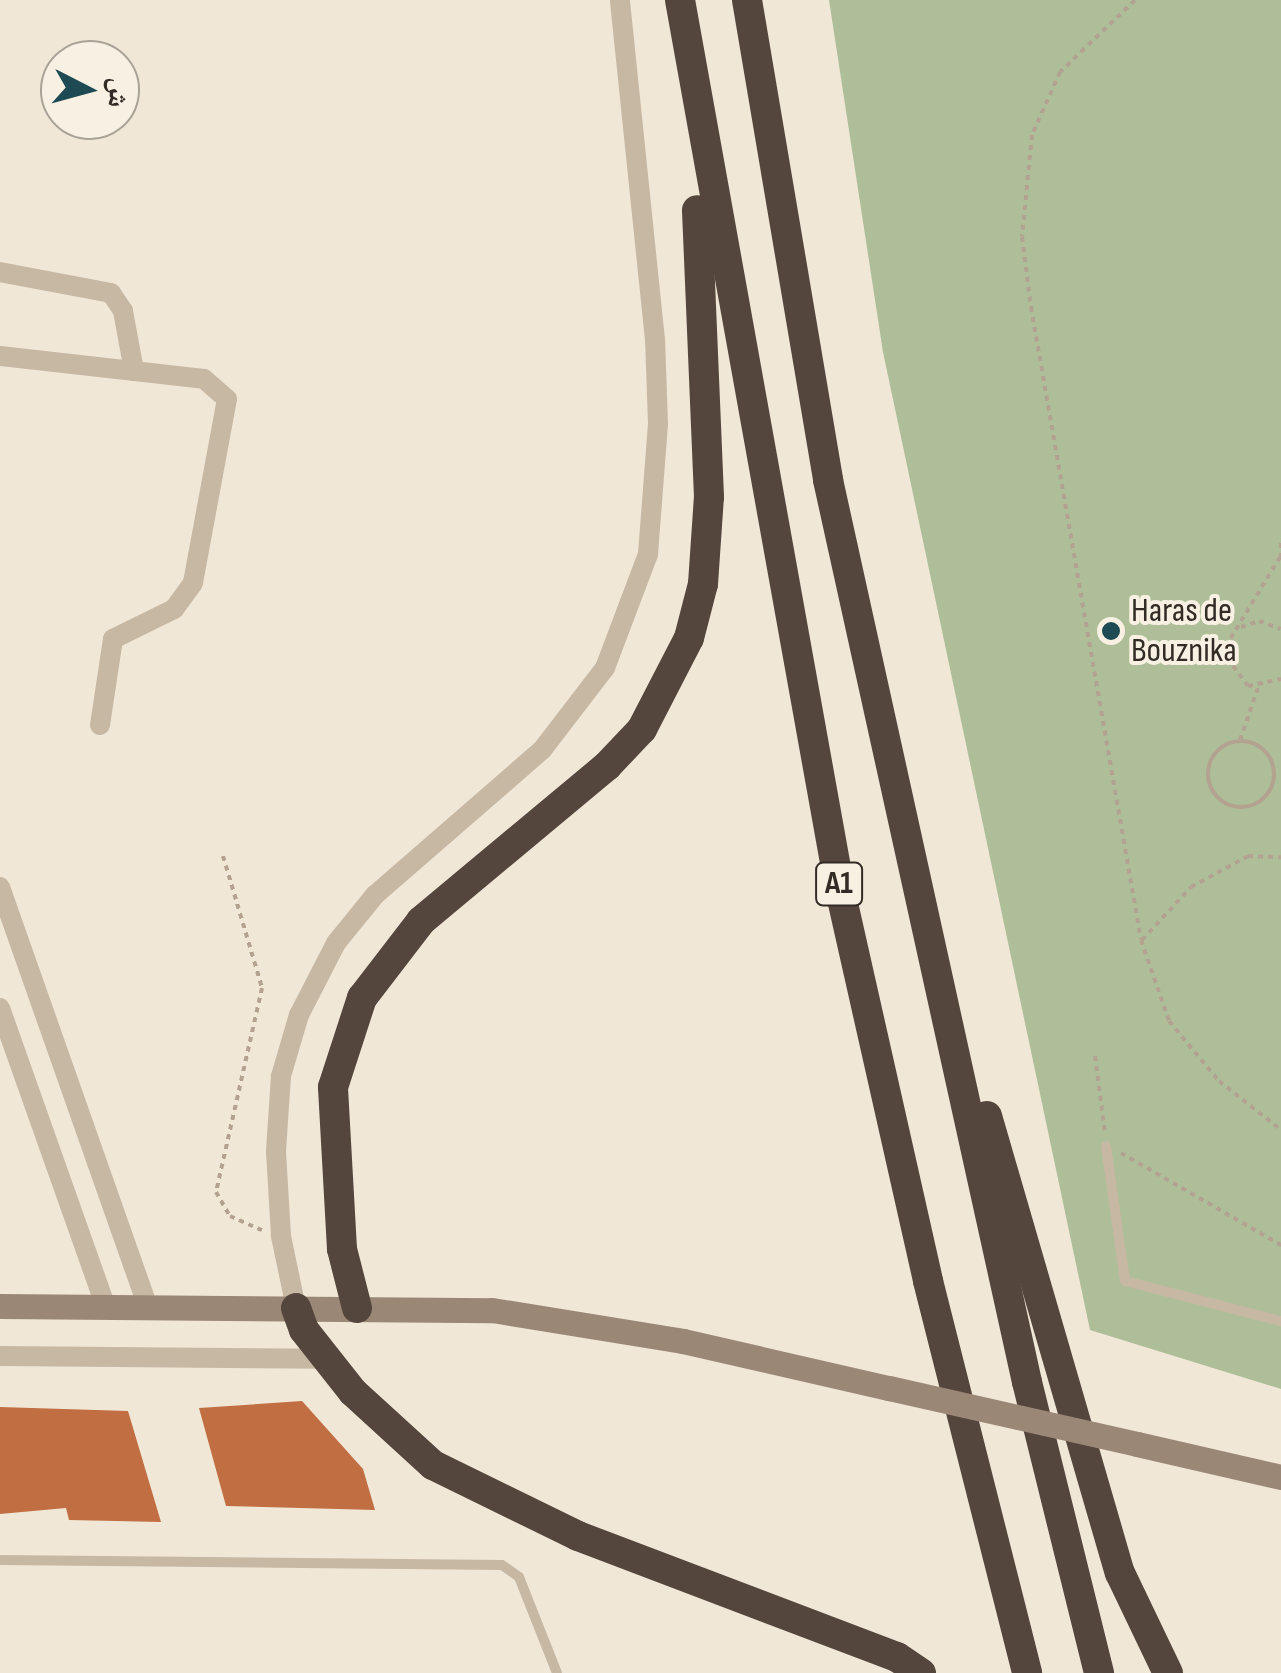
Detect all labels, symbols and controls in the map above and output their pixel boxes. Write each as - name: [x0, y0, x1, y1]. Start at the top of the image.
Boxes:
- north arrow: [40, 40, 140, 140]
- text: ش: [100, 76, 136, 109]
- place label: Haras de Bouznika: [1131, 590, 1237, 672]
- marker: Haras de Bouznika: [1100, 620, 1122, 642]
- road number: A1: [814, 857, 864, 911]

